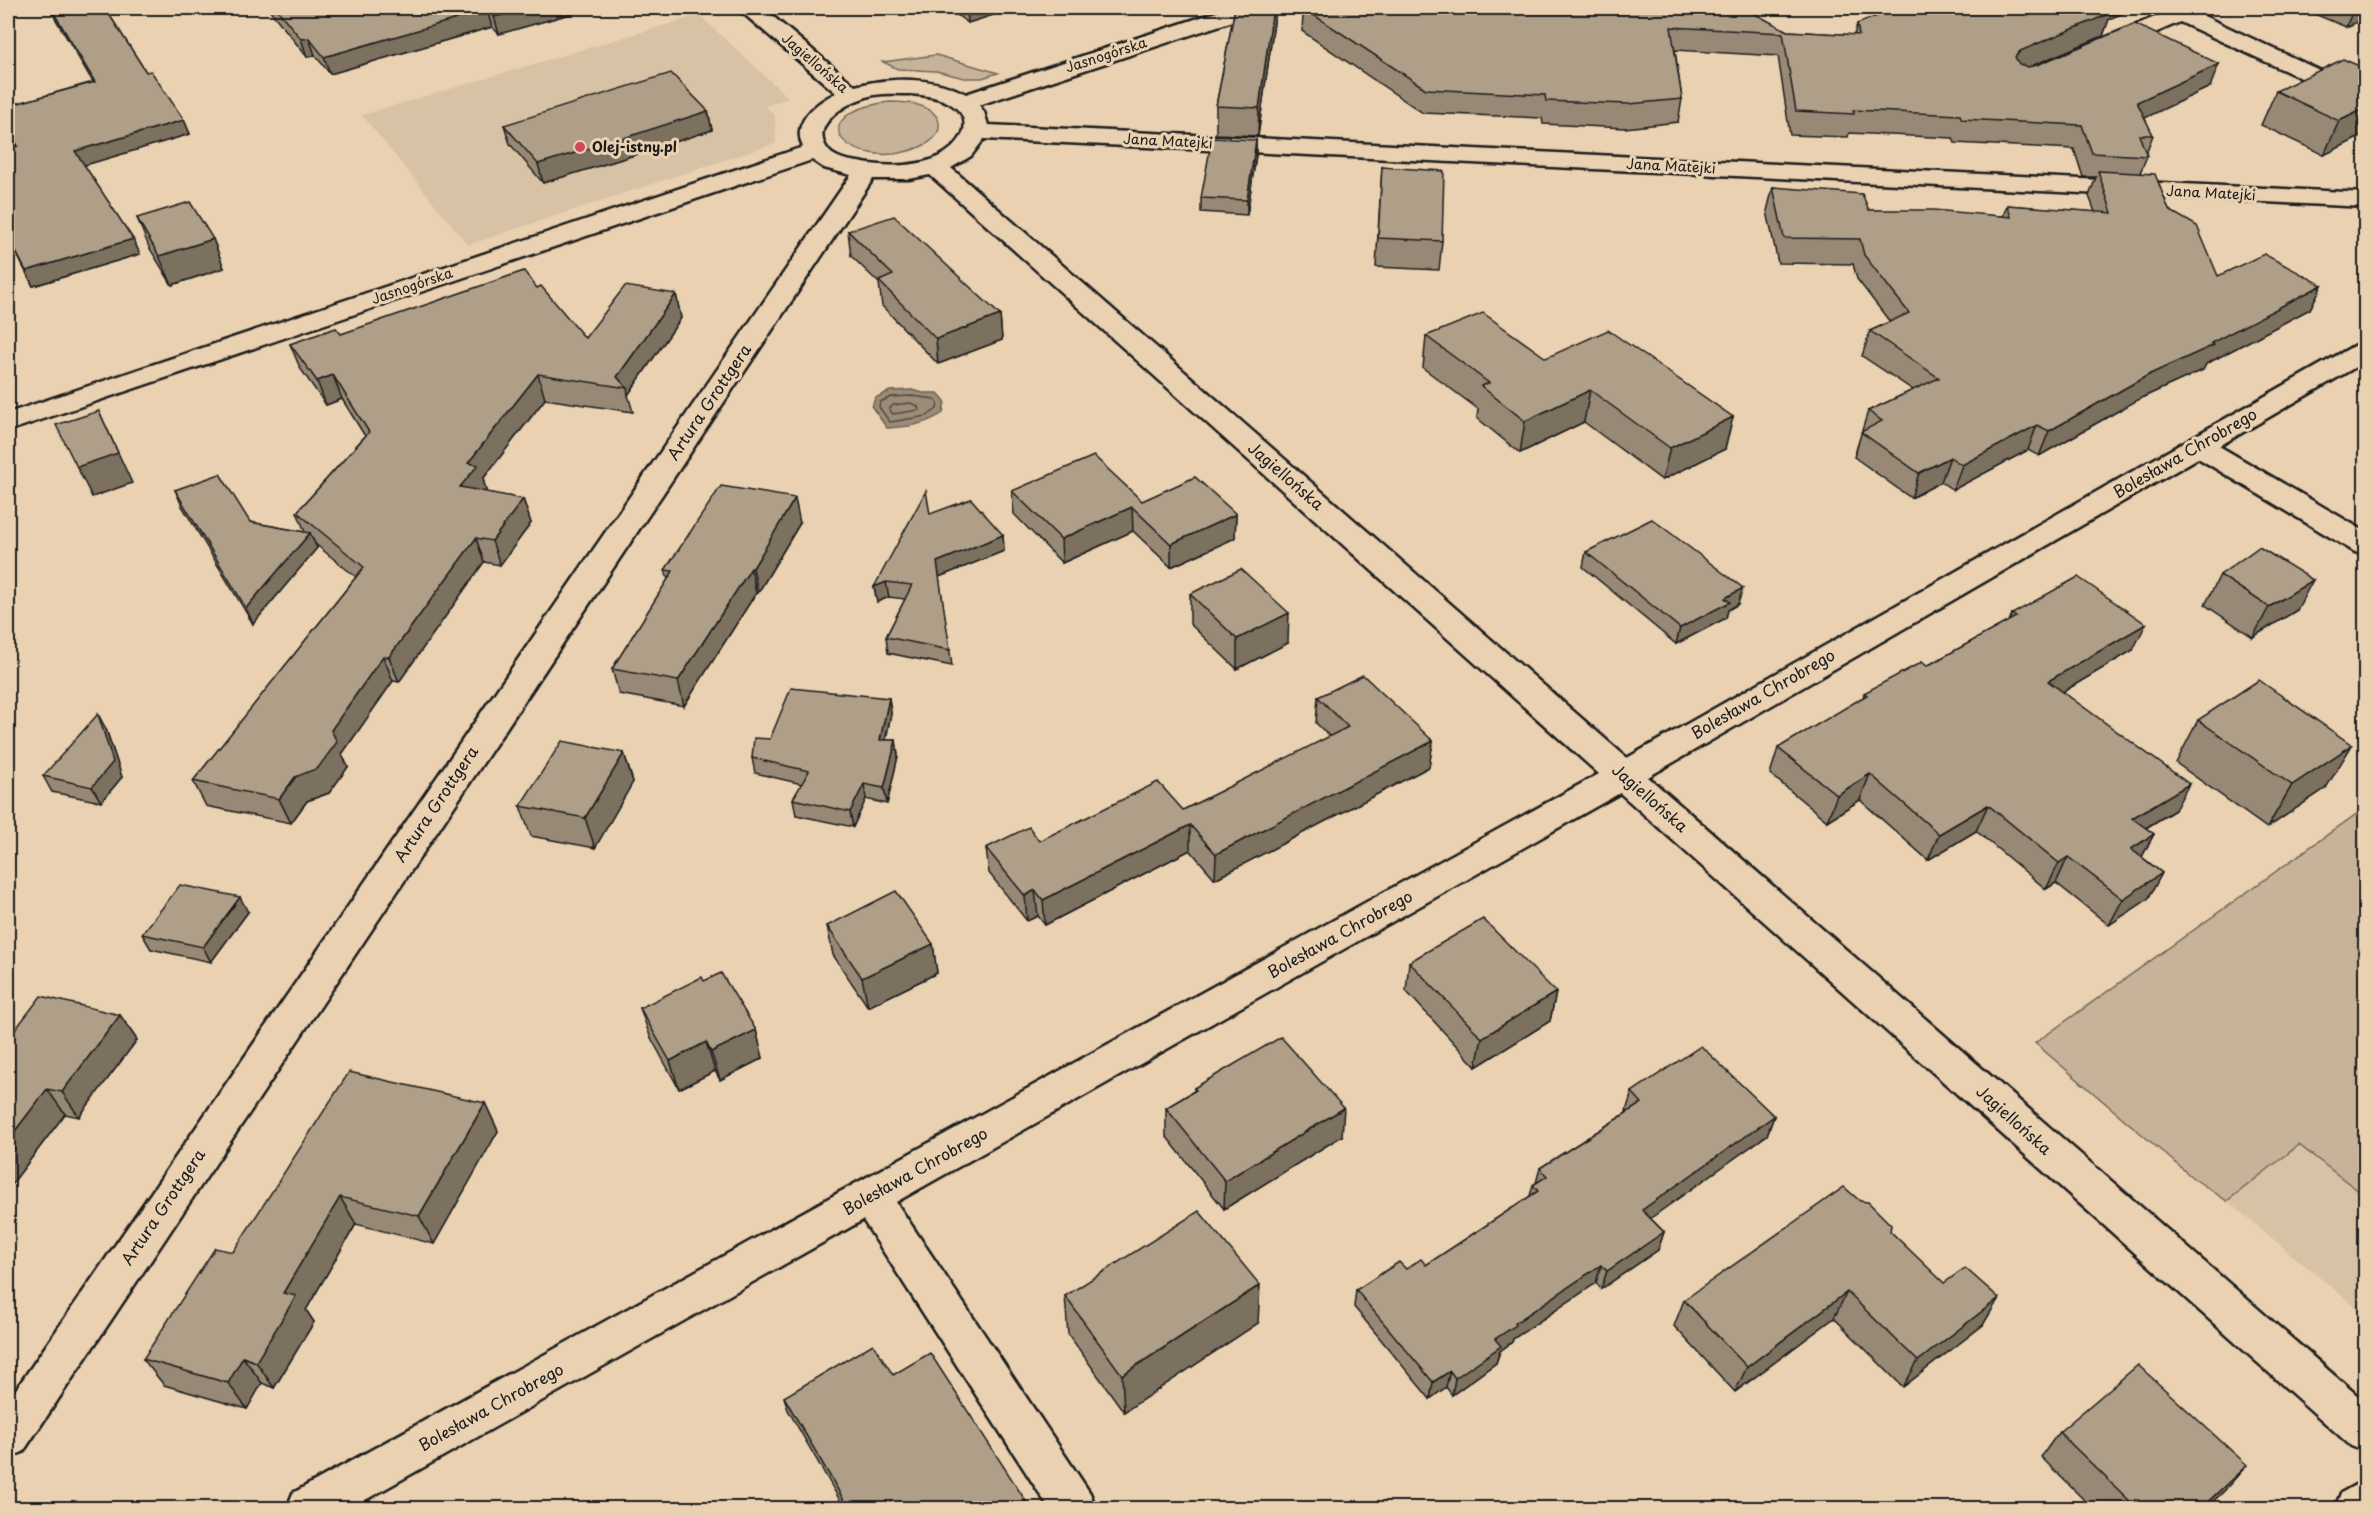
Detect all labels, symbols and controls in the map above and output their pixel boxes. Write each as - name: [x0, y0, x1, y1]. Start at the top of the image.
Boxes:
- street label: Jagiellońska: [777, 28, 853, 98]
- street label: Jasnogórska: [1062, 31, 1150, 78]
- street label: Jana Matejki: [1123, 128, 1213, 153]
- place label: Olej-istny.pl: [592, 136, 677, 157]
- marker: Olej-istny.pl: [573, 140, 587, 154]
- street label: Jana Matejki: [1626, 153, 1716, 178]
- street label: Jana Matejki: [2166, 180, 2256, 205]
- street label: Jasnogórska: [368, 262, 456, 309]
- street label: Artura Grottgera: [660, 338, 756, 464]
- street label: Bolesława Chrobrego: [2108, 401, 2261, 503]
- street label: Jagiellońska: [1243, 435, 1330, 515]
- street label: Bolesława Chrobrego: [1686, 642, 1839, 744]
- street label: Artura Grottgera: [387, 740, 483, 866]
- street label: Jagiellońska: [1607, 757, 1694, 837]
- street label: Bolesława Chrobrego: [1263, 883, 1416, 983]
- street label: Jagiellońska: [1972, 1079, 2058, 1160]
- street label: Bolesława Chrobrego: [838, 1120, 991, 1220]
- street label: Artura Grottgera: [114, 1143, 210, 1269]
- street label: Bolesława Chrobrego: [414, 1356, 567, 1456]

